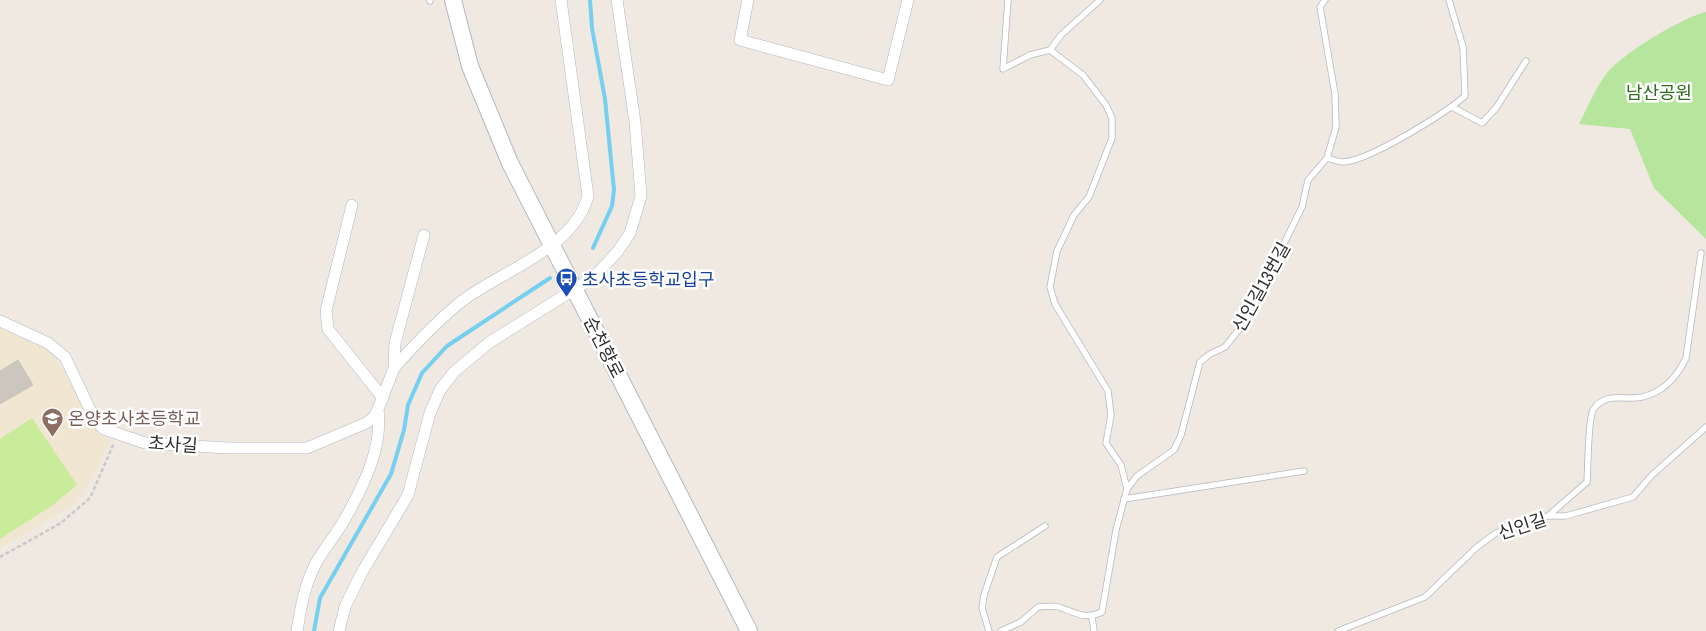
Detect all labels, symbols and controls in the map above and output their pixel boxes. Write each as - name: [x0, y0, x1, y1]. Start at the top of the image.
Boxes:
- park label: 남산공원: [1626, 80, 1692, 105]
- street label: 신인길13번길: [1226, 238, 1296, 336]
- bus stop icon: 초사초등학교입구: [554, 267, 578, 298]
- place label: 초사초등학교입구: [582, 267, 714, 292]
- street label: 순천향로: [578, 312, 630, 382]
- school or university icon: 온양초사초등학교: [40, 406, 64, 437]
- place label: 온양초사초등학교: [68, 406, 200, 431]
- street label: 초사길: [147, 430, 199, 458]
- street label: 신인길: [1495, 506, 1549, 546]

